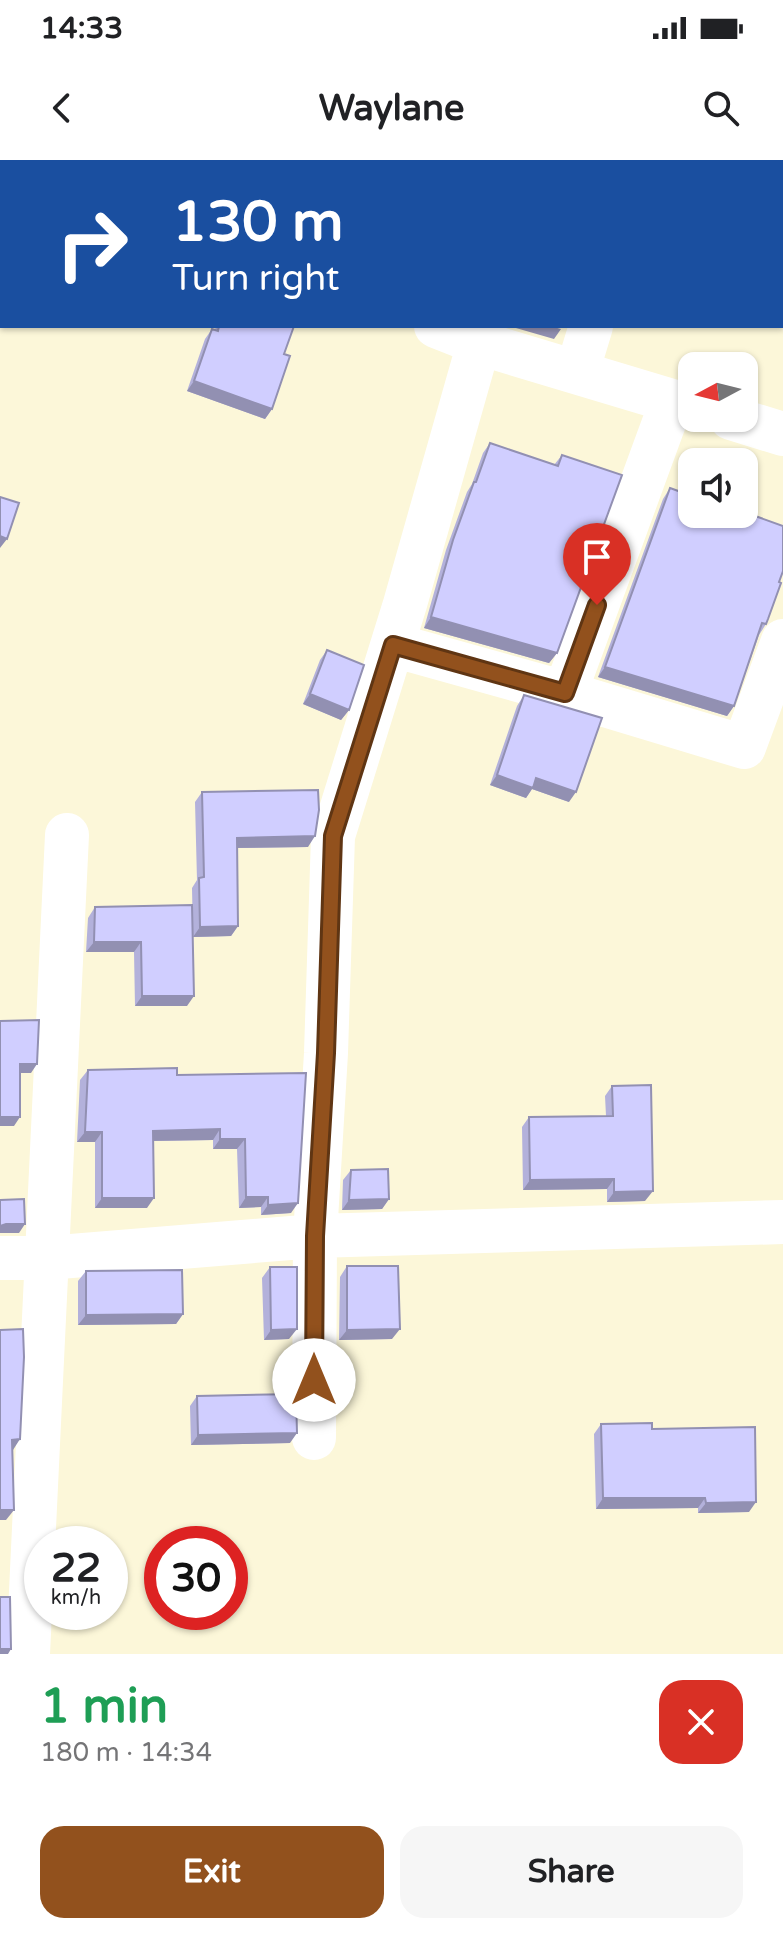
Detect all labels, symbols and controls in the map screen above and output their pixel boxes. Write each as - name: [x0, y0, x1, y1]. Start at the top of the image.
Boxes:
- text: 14:33: [40, 10, 123, 47]
- icon: back: [40, 86, 84, 130]
- icon: search: [699, 86, 743, 130]
- text: Waylane: [319, 87, 464, 130]
- text: 130 m: [172, 189, 343, 256]
- icon: right: [40, 192, 144, 296]
- text: Turn right: [172, 257, 339, 300]
- north arrow: [678, 352, 758, 432]
- map controls: [678, 352, 758, 528]
- button: sound: [678, 448, 758, 528]
- pin: [563, 523, 631, 605]
- icon: arrive: [575, 535, 619, 579]
- position arrow: [272, 1338, 356, 1422]
- speed limit sign: 30: [144, 1526, 248, 1630]
- text: 22: [51, 1544, 101, 1592]
- text: km/h: [51, 1586, 101, 1610]
- text: 1 min: [40, 1678, 168, 1736]
- button: close: [659, 1680, 743, 1764]
- text: 180 m · 14:34: [40, 1737, 212, 1768]
- button: Exit: [40, 1826, 384, 1918]
- button: Share: [400, 1826, 743, 1918]

